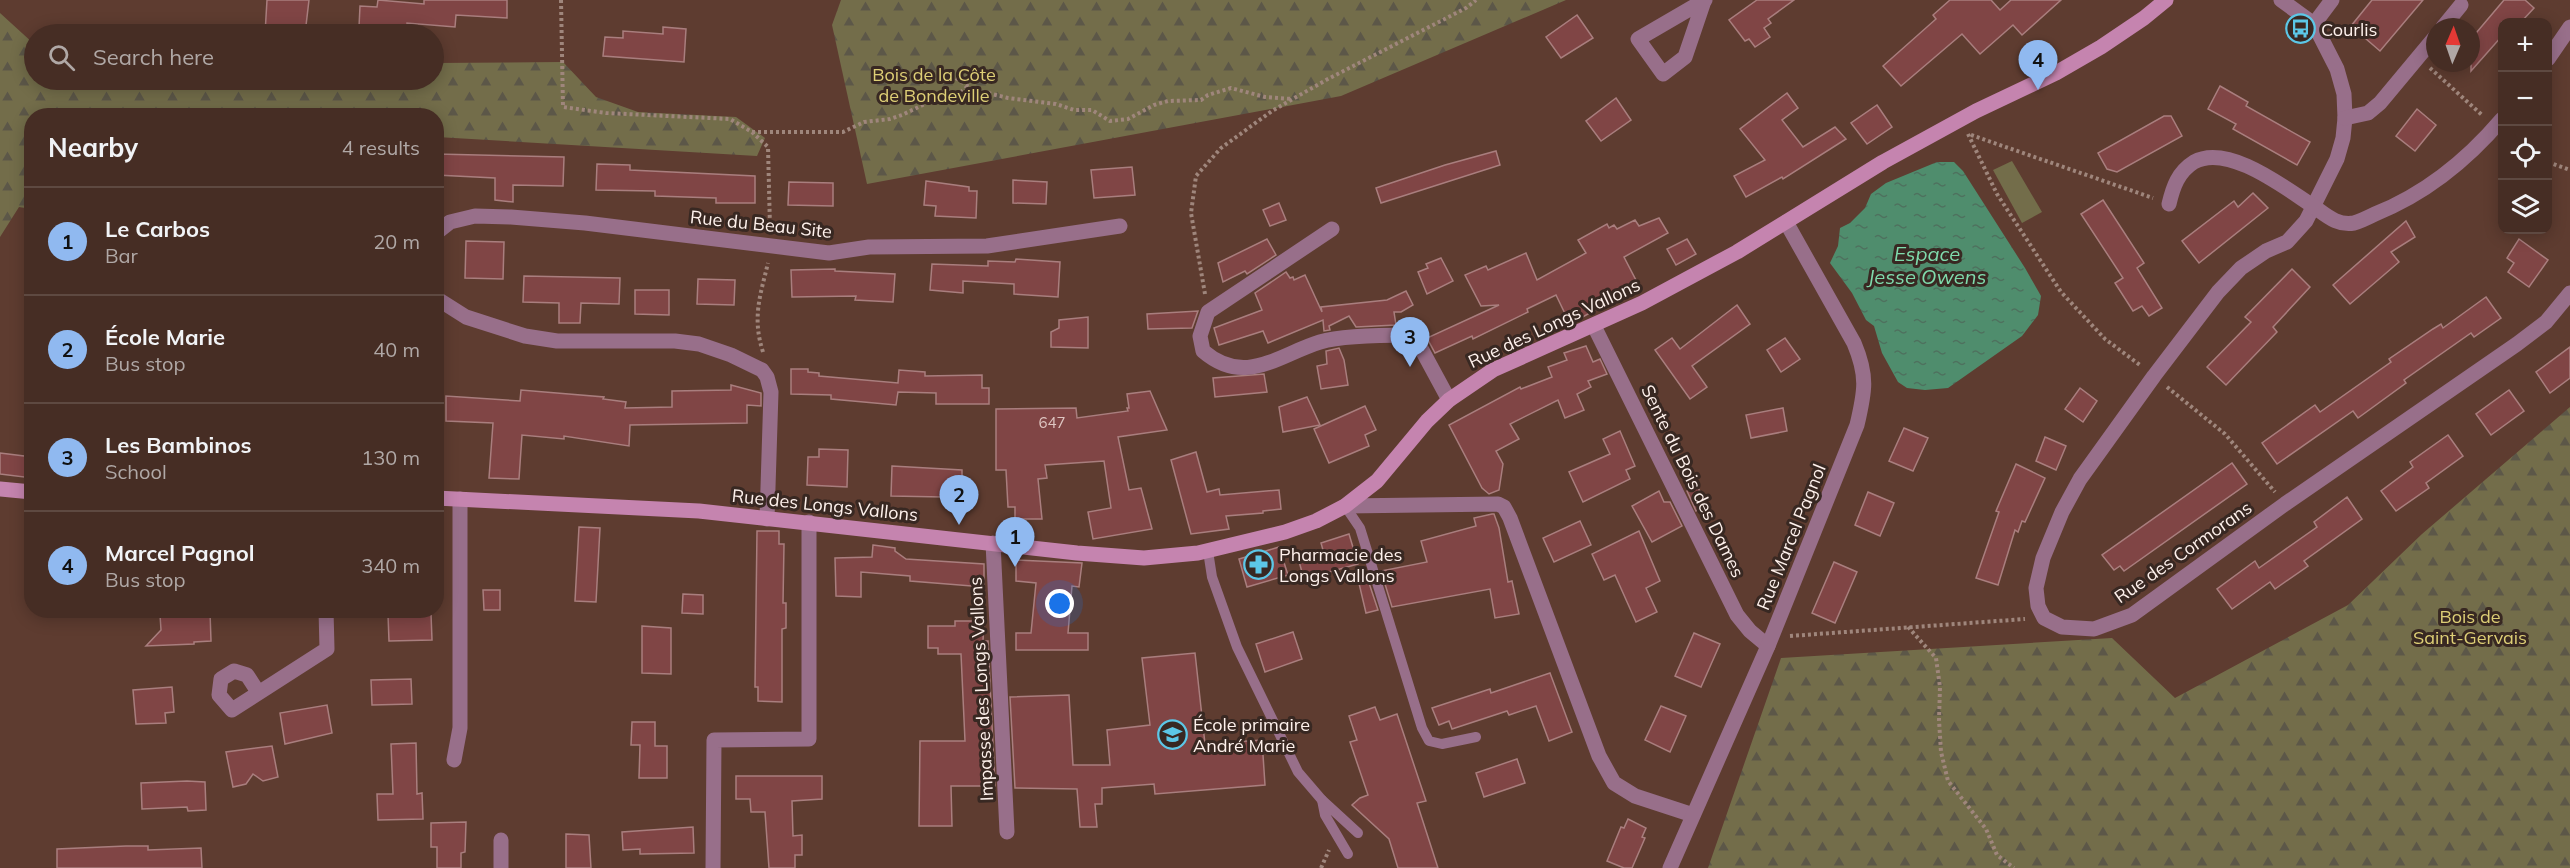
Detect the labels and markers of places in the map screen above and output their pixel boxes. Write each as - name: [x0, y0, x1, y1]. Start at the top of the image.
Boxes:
- bus stop icon: Courlis: [2284, 13, 2316, 45]
- place label: Courlis: [2321, 18, 2377, 41]
- pin: 4: [2018, 40, 2058, 90]
- pin: 3: [1390, 318, 1430, 367]
- pin: 2: [940, 476, 978, 525]
- pin: 1: [996, 518, 1034, 567]
- place label: Pharmacie des Longs Vallons: [1279, 543, 1402, 587]
- pharmacy icon: Pharmacie des Longs Vallons: [1242, 548, 1274, 580]
- place label: École primaire André Marie: [1193, 713, 1310, 757]
- school or university icon: École primaire André Marie: [1156, 718, 1188, 750]

